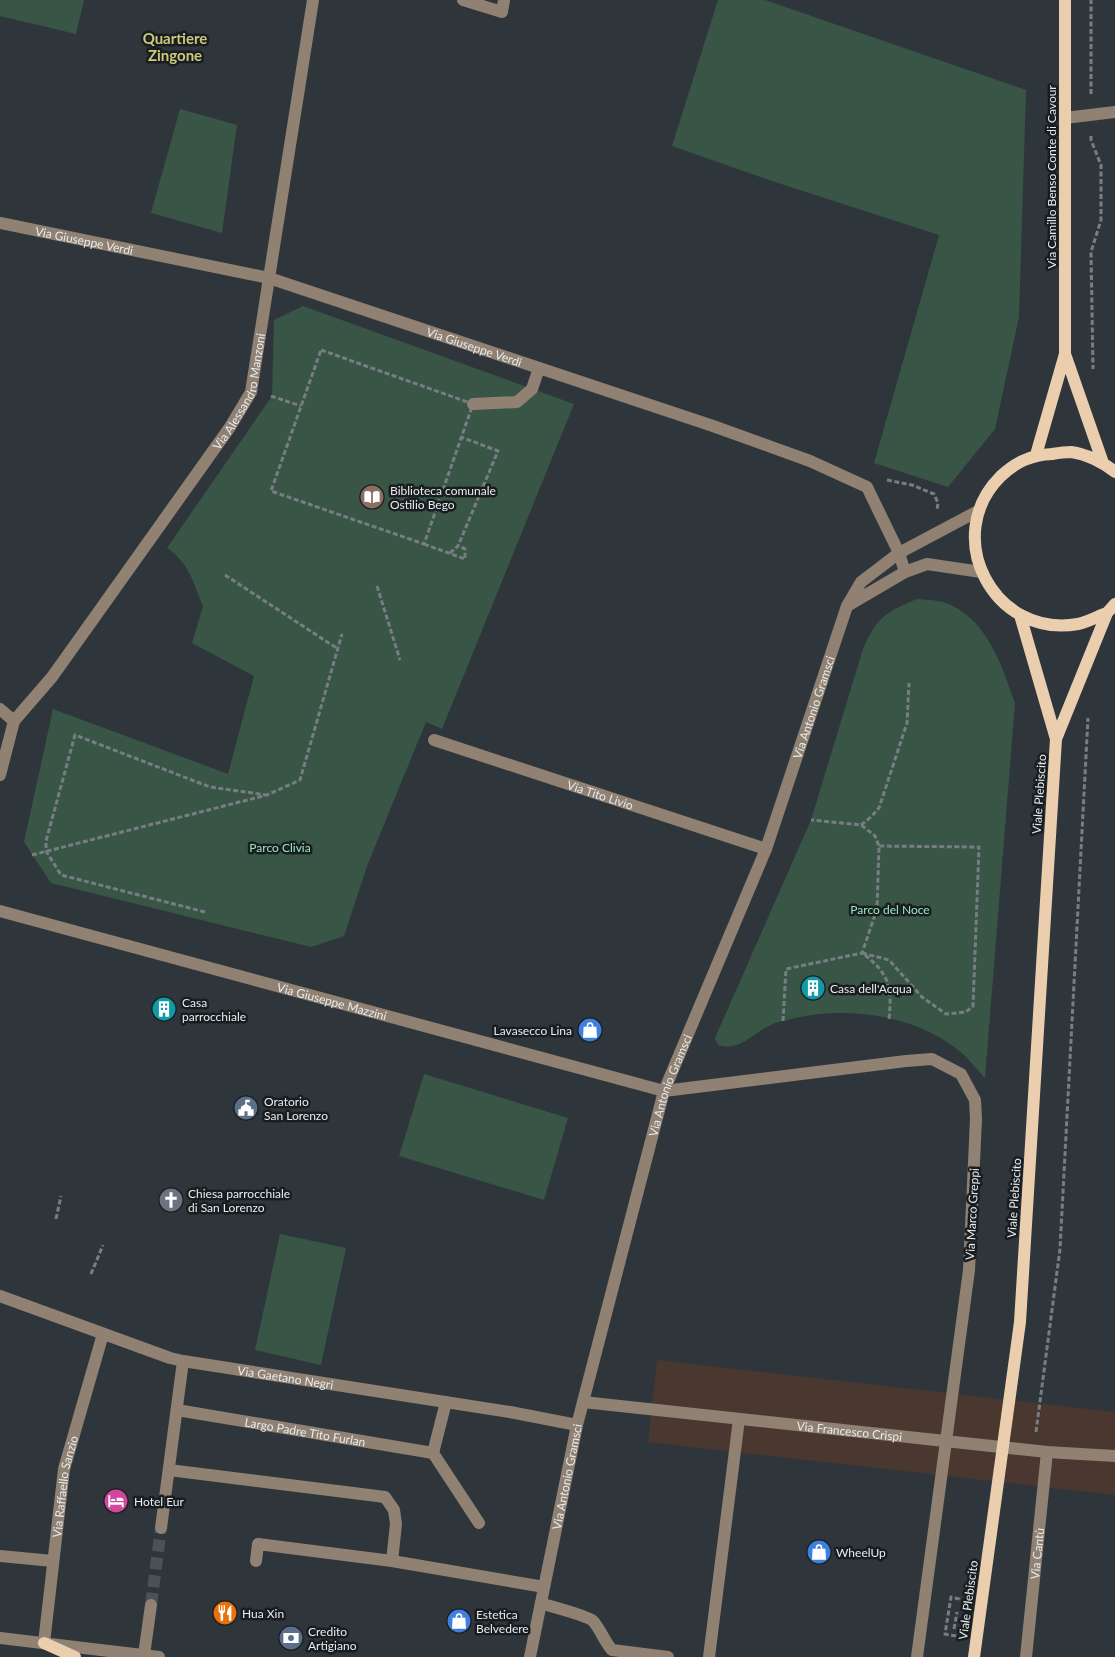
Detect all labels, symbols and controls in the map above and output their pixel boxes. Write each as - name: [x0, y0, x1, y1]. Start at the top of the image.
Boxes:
- district label: Quartiere Zingone: [143, 29, 207, 64]
- street label: Via Camillo Benso Conte di Cavour: [1044, 85, 1059, 269]
- street label: Via Giuseppe Verdi: [34, 223, 135, 258]
- street label: Via Giuseppe Verdi: [425, 324, 524, 369]
- street label: Via Alessandro Manzoni: [209, 332, 268, 452]
- place label: Biblioteca comunale Ostilio Bego: [390, 483, 496, 512]
- library icon: Biblioteca comunale Ostilio Bego: [359, 484, 385, 510]
- street label: Via Antonio Gramsci: [789, 654, 837, 761]
- street label: Viale Plebiscito: [1029, 753, 1049, 834]
- street label: Via Tito Livio: [565, 777, 635, 813]
- park label: Parco Clivia: [249, 840, 311, 855]
- park label: Parco del Noce: [850, 902, 930, 917]
- building icon: Casa dell'Acqua: [800, 975, 826, 1001]
- street label: Via Giuseppe Mazzini: [275, 979, 389, 1023]
- place label: Casa dell'Acqua: [830, 981, 912, 996]
- place label: Casa parrocchiale: [182, 995, 246, 1024]
- building icon: Casa parrocchiale: [151, 996, 177, 1022]
- shop icon: Lavasecco Lina: [577, 1017, 603, 1043]
- place label: Lavasecco Lina: [494, 1023, 572, 1038]
- street label: Via Antonio Gramsci: [645, 1032, 695, 1138]
- place label: Oratorio San Lorenzo: [264, 1094, 328, 1123]
- public building icon: Oratorio San Lorenzo: [233, 1095, 259, 1121]
- street label: Viale Plebiscito: [1004, 1157, 1024, 1238]
- street label: Via Marco Greppi: [962, 1168, 982, 1260]
- place label: Chiesa parrocchiale di San Lorenzo: [188, 1186, 290, 1215]
- church icon: Chiesa parrocchiale di San Lorenzo: [158, 1187, 184, 1213]
- street label: Via Gaetano Negri: [236, 1362, 335, 1392]
- street label: Largo Padre Tito Furlan: [244, 1414, 367, 1449]
- street label: Via Francesco Crispi: [796, 1418, 903, 1444]
- street label: Via Antonio Gramsci: [549, 1422, 585, 1531]
- street label: Via Raffaello Sanzio: [49, 1434, 81, 1538]
- hotel icon: Hotel Eur: [103, 1488, 129, 1514]
- place label: Hotel Eur: [134, 1494, 185, 1509]
- street label: Via Cantù: [1027, 1527, 1047, 1580]
- shop icon: WheelUp: [806, 1539, 832, 1565]
- place label: WheelUp: [836, 1545, 886, 1560]
- street label: Viale Plebiscito: [955, 1559, 981, 1641]
- restaurant icon: Hua Xin: [212, 1600, 238, 1626]
- place label: Hua Xin: [242, 1606, 284, 1621]
- place label: Estetica Belvedere: [476, 1607, 529, 1636]
- shop icon: Estetica Belvedere: [446, 1608, 472, 1634]
- place label: Credito Artigiano: [308, 1624, 357, 1653]
- bank icon: Credito Artigiano: [278, 1625, 304, 1651]

